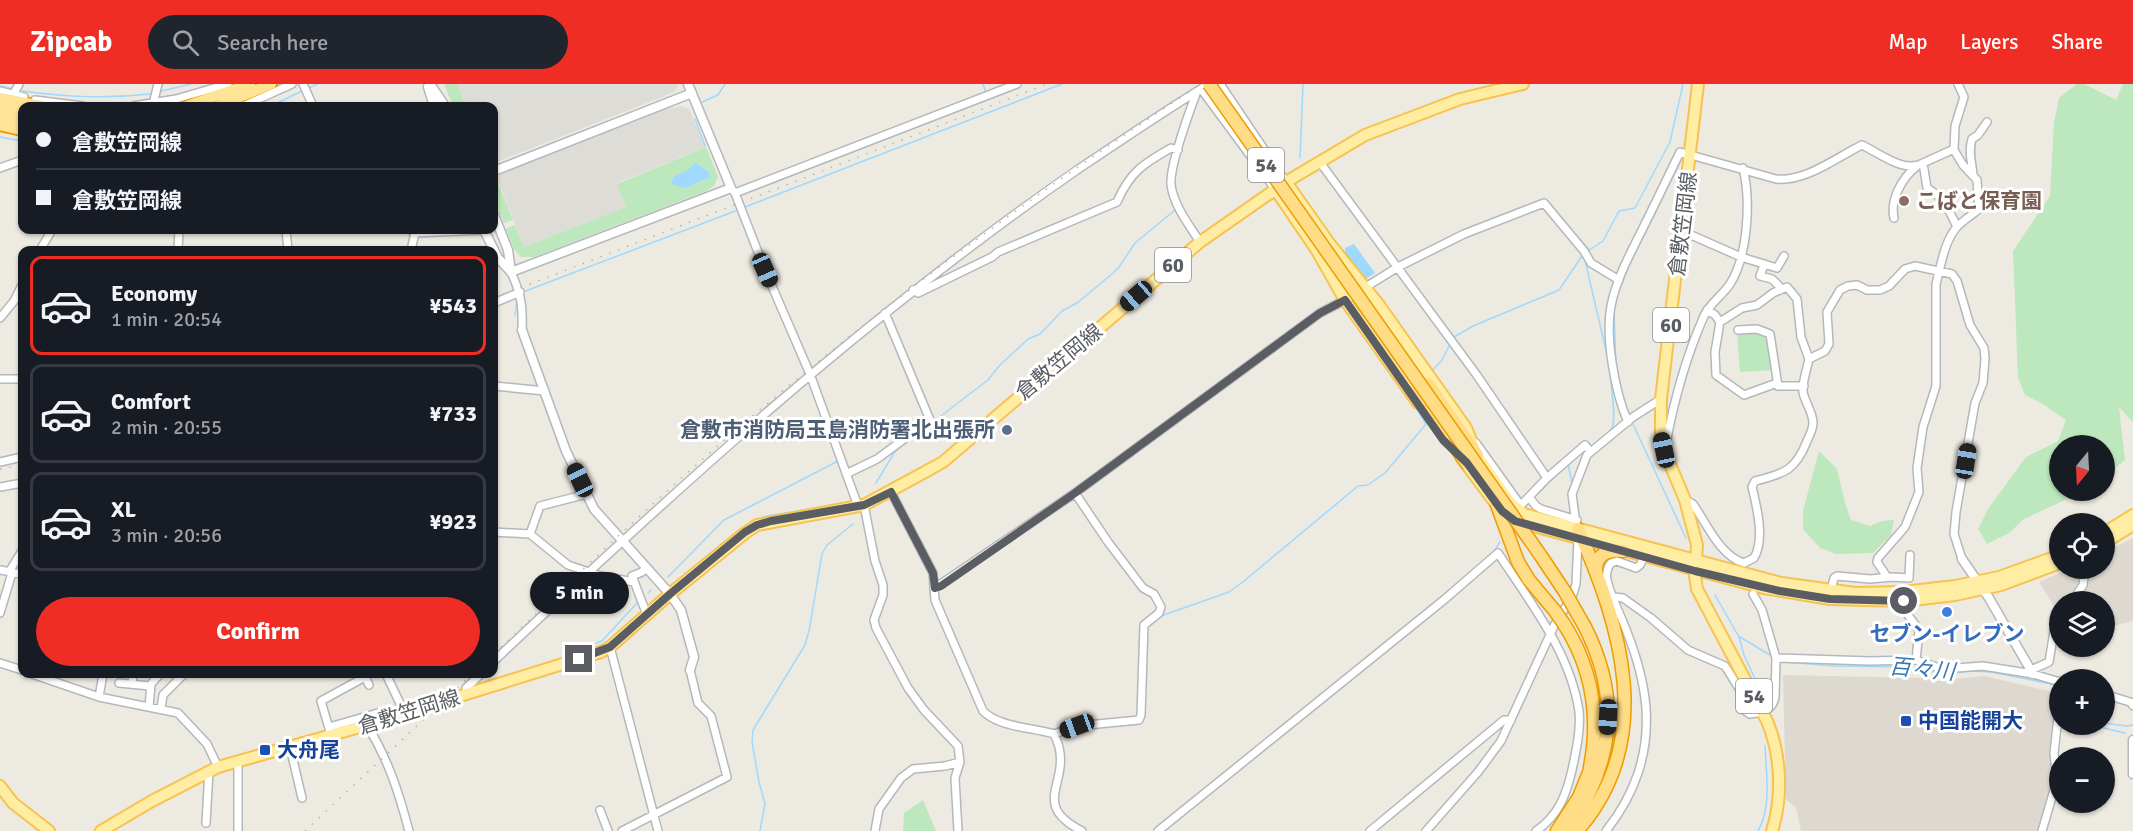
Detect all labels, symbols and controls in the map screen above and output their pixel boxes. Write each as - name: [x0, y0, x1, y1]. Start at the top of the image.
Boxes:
- search box: [148, 15, 568, 69]
- text: Zipcab: [30, 25, 112, 59]
- icon: search: [169, 26, 202, 59]
- text: Search here: [217, 29, 328, 56]
- text: Map: [1889, 29, 1927, 55]
- text: Layers: [1960, 29, 2018, 55]
- text: Share: [2051, 29, 2103, 55]
- text: 倉敷笠岡線: [72, 129, 182, 156]
- road number: 54: [1248, 148, 1284, 182]
- street label: 倉敷笠岡線: [1664, 170, 1702, 278]
- text: 倉敷笠岡線: [72, 187, 182, 214]
- place label: こばと保育園: [1916, 188, 2042, 214]
- marker: こばと保育園: [1897, 194, 1911, 208]
- road number: 60: [1155, 248, 1191, 282]
- car: [749, 250, 781, 290]
- car: [1117, 277, 1155, 315]
- icon: car: [39, 279, 93, 333]
- text: Economy: [111, 280, 197, 307]
- text: ¥543: [429, 292, 477, 319]
- text: 1 min · 20:54: [111, 307, 222, 332]
- road number: 60: [1653, 308, 1689, 342]
- street label: 倉敷笠岡線: [1010, 318, 1108, 406]
- icon: car: [39, 387, 93, 441]
- text: Comfort: [111, 388, 191, 415]
- text: ¥733: [429, 400, 477, 427]
- text: 2 min · 20:55: [111, 415, 222, 440]
- place label: 倉敷市消防局玉島消防署北出張所: [680, 417, 995, 443]
- marker: 倉敷市消防局玉島消防署北出張所: [1000, 423, 1014, 437]
- car: [1651, 431, 1677, 469]
- north arrow: [2049, 435, 2115, 501]
- map controls: [2049, 435, 2115, 813]
- car: [1954, 442, 1978, 480]
- car: [564, 460, 596, 500]
- icon: car: [39, 495, 93, 549]
- text: XL: [111, 496, 136, 523]
- text: ¥923: [429, 508, 477, 535]
- button: locate: [2049, 513, 2115, 579]
- text: 3 min · 20:56: [111, 523, 222, 548]
- callout: 5 min: [530, 572, 628, 614]
- text: 5 min: [555, 580, 604, 605]
- route start: [1890, 587, 1917, 614]
- button: layers: [2049, 591, 2115, 657]
- button: Confirm: [36, 597, 480, 666]
- marker: セブン-イレブン: [1940, 605, 1954, 619]
- place label: セブン-イレブン: [1870, 621, 2024, 647]
- route end: [565, 645, 592, 672]
- water label: 百々川: [1888, 653, 1958, 685]
- button: +: [2049, 669, 2115, 735]
- road number: 54: [1736, 679, 1772, 713]
- street label: 倉敷笠岡線: [355, 684, 463, 740]
- car: [1598, 699, 1618, 735]
- place label: 中国能開大: [1918, 708, 2023, 734]
- car: [1057, 711, 1097, 741]
- marker: 中国能開大: [1899, 714, 1913, 728]
- place label: 大舟尾: [277, 737, 340, 763]
- marker: 大舟尾: [258, 743, 272, 757]
- button: −: [2049, 747, 2115, 813]

